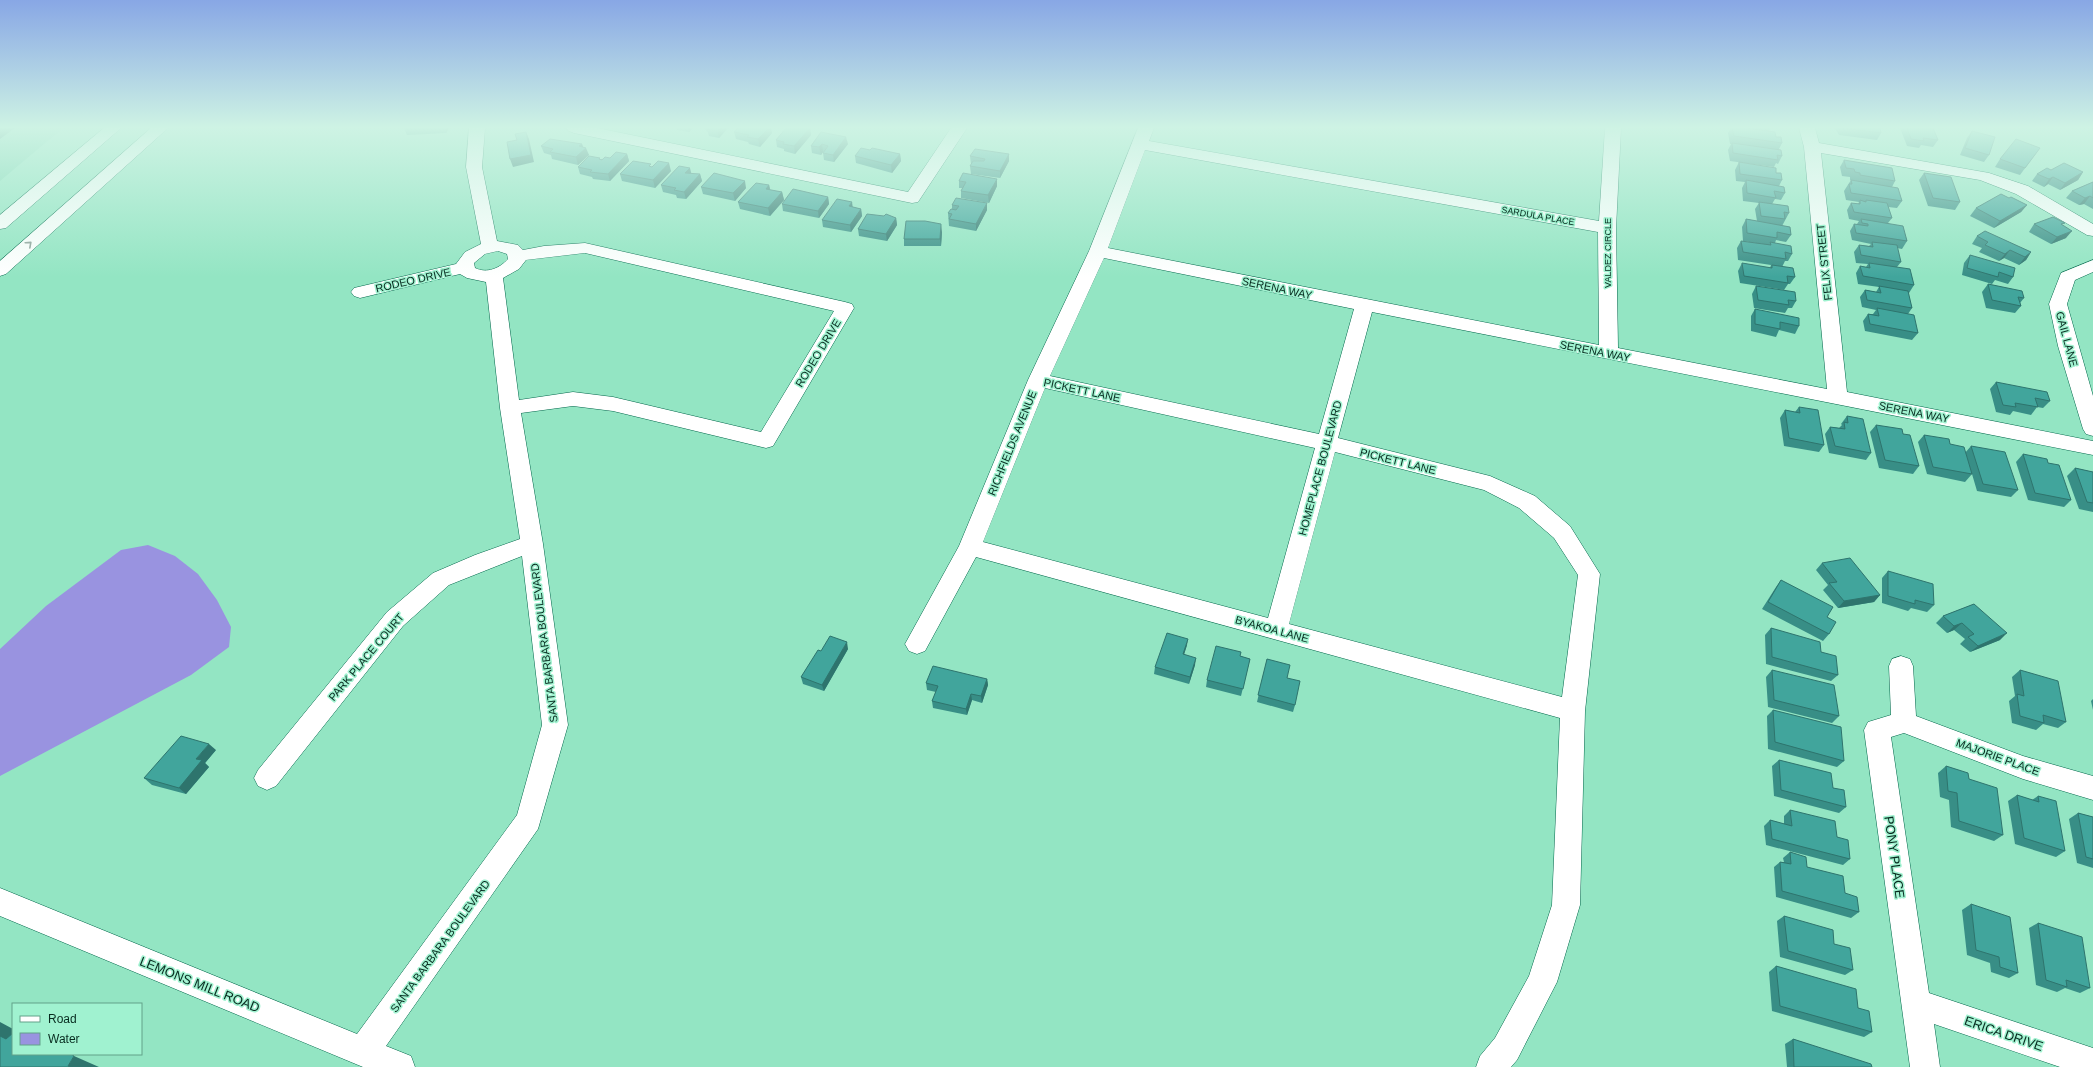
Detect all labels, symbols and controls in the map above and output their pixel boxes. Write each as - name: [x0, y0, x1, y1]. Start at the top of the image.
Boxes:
- street label: SARDULA PLACE: [1501, 205, 1575, 227]
- street label: VALDEZ CIRCLE: [1603, 218, 1613, 288]
- street label: FELIX STREET: [1814, 223, 1834, 301]
- one-way arrow: [24, 242, 32, 249]
- street label: RODEO DRIVE: [374, 265, 452, 295]
- street label: SERENA WAY: [1241, 275, 1314, 301]
- street label: GAIL LANE: [2054, 310, 2080, 368]
- street label: RODEO DRIVE: [793, 317, 843, 389]
- street label: SERENA WAY: [1559, 338, 1632, 364]
- street label: PICKETT LANE: [1043, 376, 1121, 404]
- street label: RICHFIELDS AVENUE: [985, 389, 1039, 497]
- street label: HOMEPLACE BOULEVARD: [1296, 399, 1344, 537]
- street label: SERENA WAY: [1878, 399, 1951, 425]
- street label: PICKETT LANE: [1359, 446, 1437, 476]
- street label: SANTA BARBARA BOULEVARD: [528, 563, 560, 723]
- street label: PARK PLACE COURT: [326, 611, 406, 703]
- street label: BYAKOA LANE: [1234, 613, 1310, 645]
- street label: MAJORIE PLACE: [1955, 736, 2041, 778]
- street label: PONY PLACE: [1881, 815, 1908, 899]
- street label: SANTA BARBARA BOULEVARD: [388, 878, 492, 1014]
- street label: LEMONS MILL ROAD: [138, 954, 262, 1015]
- legend: [12, 1003, 142, 1055]
- text: Road: [48, 1012, 77, 1026]
- street label: ERICA DRIVE: [1962, 1013, 2046, 1054]
- text: Water: [48, 1032, 80, 1046]

